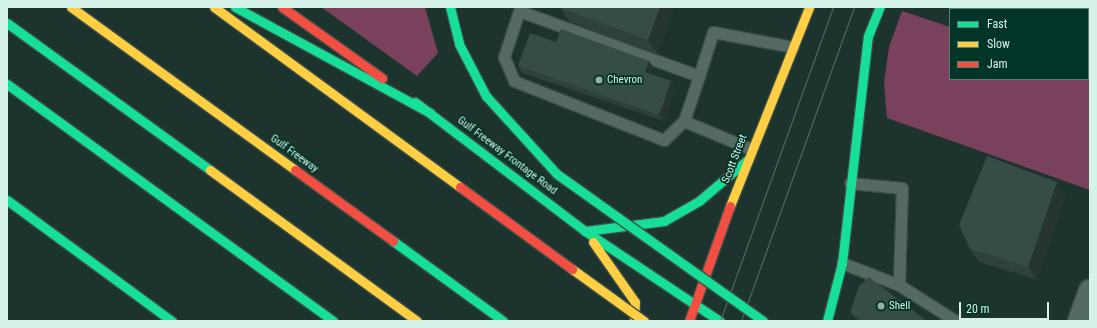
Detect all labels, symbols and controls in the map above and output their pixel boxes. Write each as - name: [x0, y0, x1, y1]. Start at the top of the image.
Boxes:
- legend: [949, 8, 1089, 80]
- text: Fast: [987, 17, 1007, 31]
- text: Slow: [987, 37, 1010, 51]
- text: Jam: [987, 57, 1008, 71]
- place label: Chevron: [607, 73, 642, 87]
- marker: Chevron: [594, 75, 604, 85]
- street label: Gulf Freeway Frontage Road: [455, 114, 559, 198]
- street label: Gulf Freeway: [267, 132, 321, 176]
- street label: Scott Street: [720, 133, 750, 185]
- scale bar: [961, 294, 1051, 320]
- place label: Shell: [889, 299, 910, 313]
- marker: Shell: [876, 301, 886, 311]
- text: 20 m: [966, 302, 990, 316]

